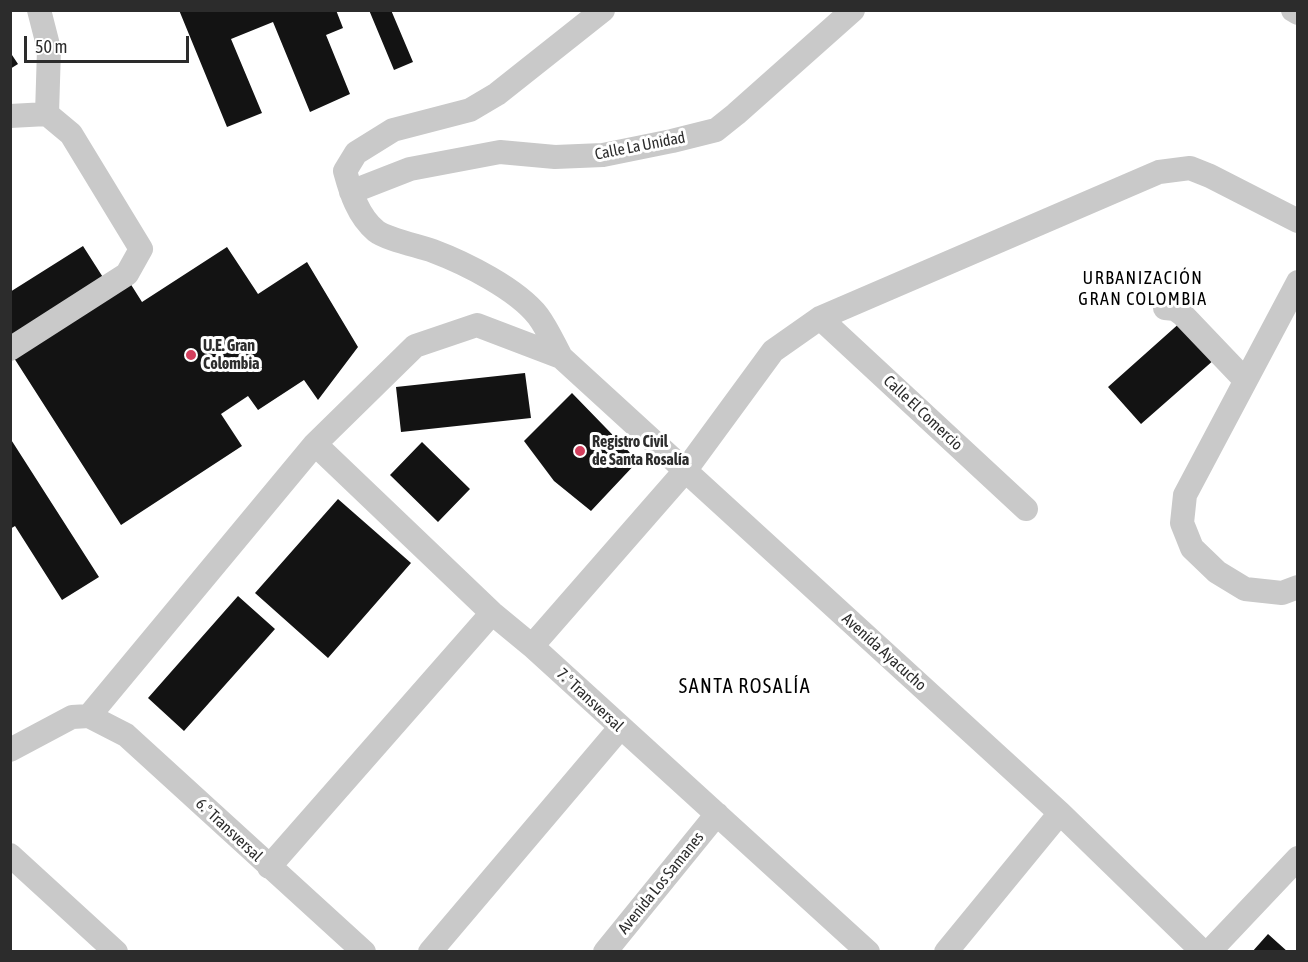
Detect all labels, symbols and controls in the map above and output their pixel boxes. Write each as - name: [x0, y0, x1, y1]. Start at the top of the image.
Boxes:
- scale bar: [27, 24, 192, 62]
- text: 50 m: [35, 36, 67, 57]
- street label: Calle La Unidad: [593, 128, 687, 164]
- district label: URBANIZACIÓN GRAN COLOMBIA: [1078, 267, 1208, 310]
- place label: U.E. Gran Colombia: [203, 336, 260, 374]
- marker: U.E. Gran Colombia: [184, 348, 198, 362]
- street label: Calle El Comercio: [880, 372, 966, 454]
- place label: Registro Civil de Santa Rosalía: [592, 432, 689, 470]
- marker: Registro Civil de Santa Rosalía: [573, 444, 587, 458]
- street label: Avenida Ayacucho: [838, 609, 930, 695]
- street label: 7.° Transversal: [553, 664, 627, 736]
- district label: SANTA ROSALÍA: [679, 675, 811, 699]
- street label: 6.° Transversal: [192, 794, 266, 866]
- street label: Avenida Los Samanes: [614, 828, 708, 938]

